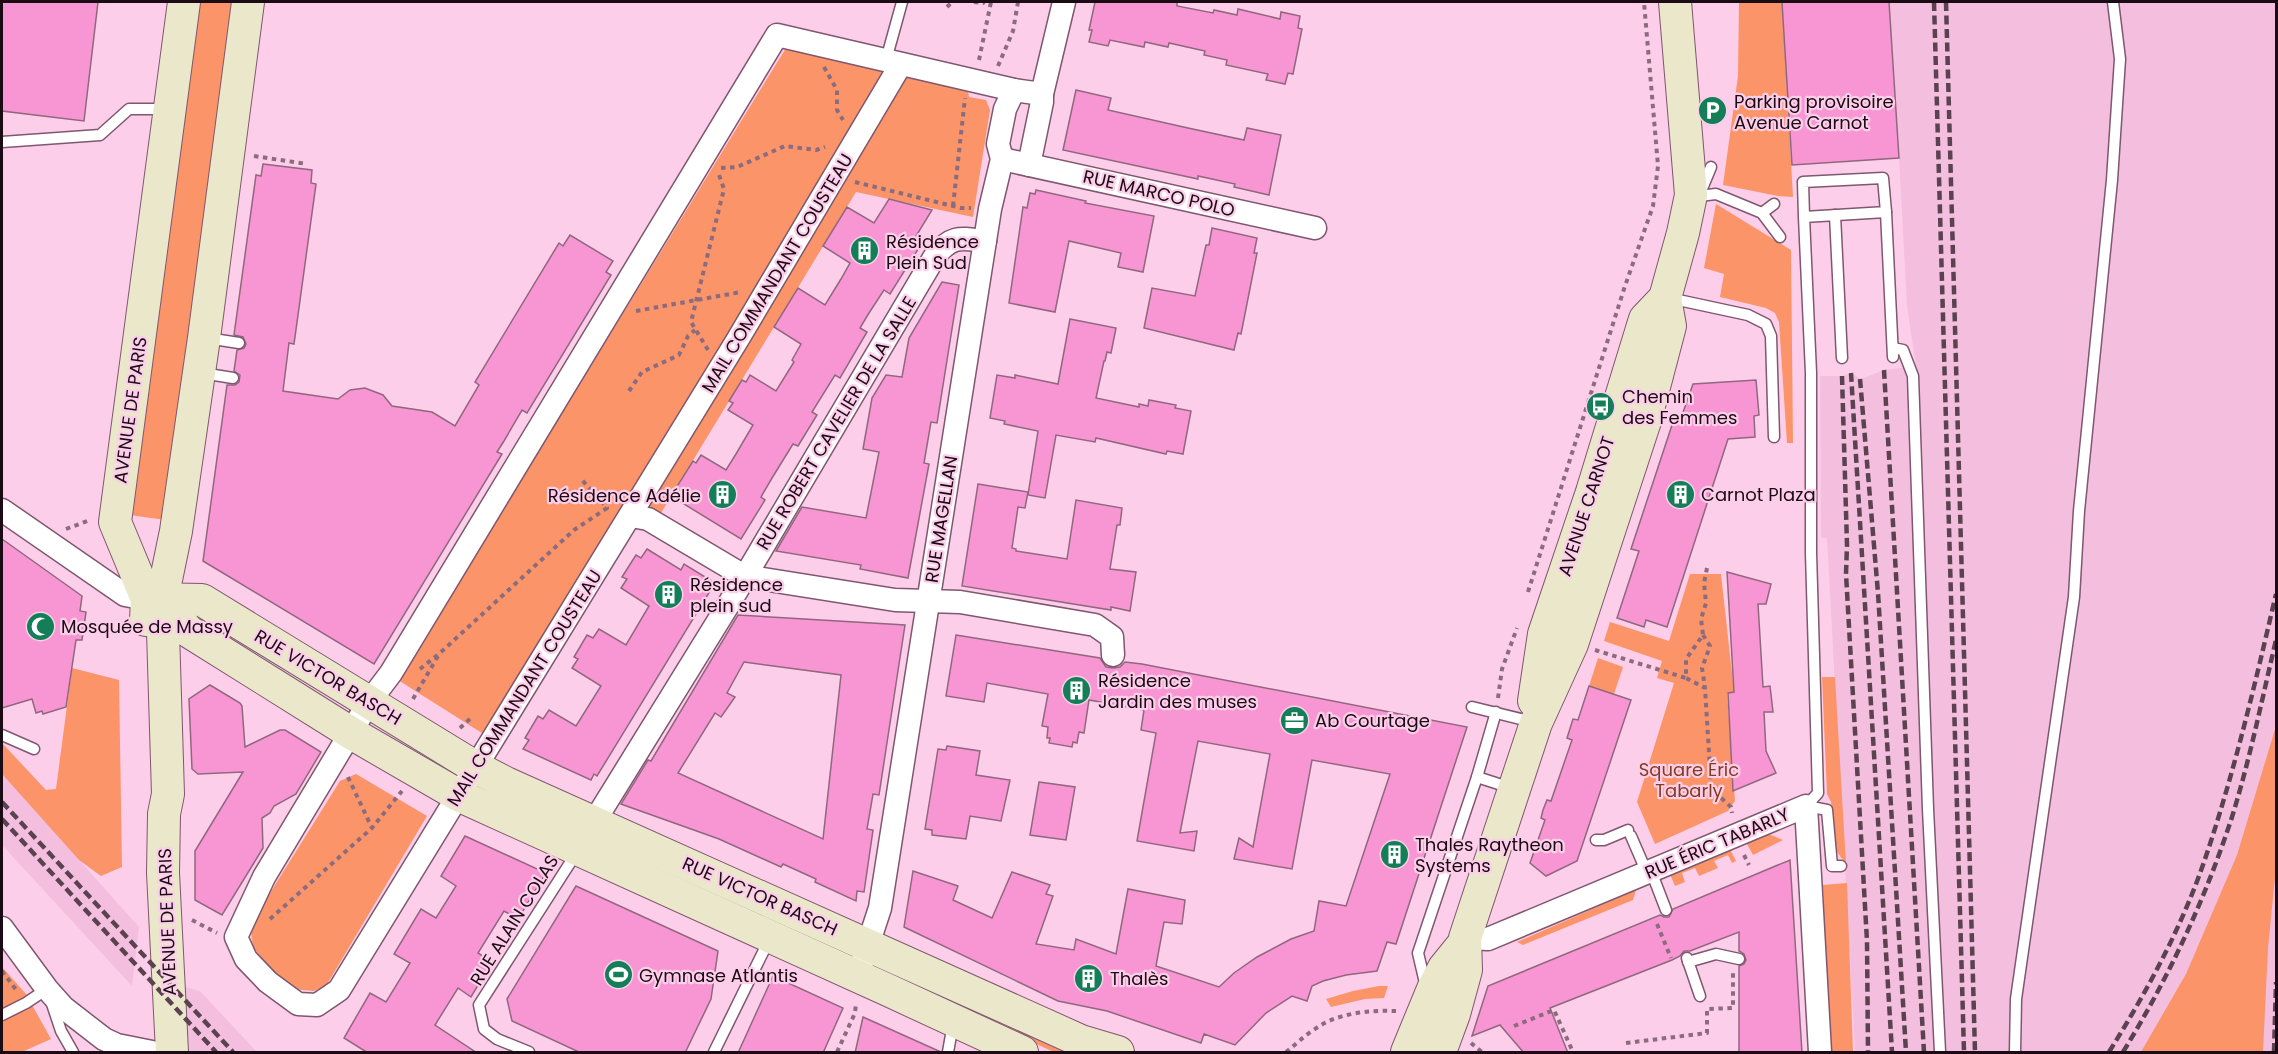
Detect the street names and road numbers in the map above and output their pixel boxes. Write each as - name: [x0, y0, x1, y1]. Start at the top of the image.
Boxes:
- street label: MAIL COMMANDANT COUSTEAU: [696, 149, 858, 397]
- street label: RUE MARCO POLO: [1081, 163, 1237, 223]
- street label: RUE ROBERT CAVELIER DE LA SALLE: [750, 292, 922, 554]
- street label: AVENUE DE PARIS: [107, 335, 153, 485]
- street label: AVENUE CARNOT: [1552, 433, 1621, 579]
- street label: RUE MAGELLAN: [919, 454, 963, 584]
- street label: MAIL COMMANDANT COUSTEAU: [441, 565, 607, 811]
- street label: RUE VICTOR BASCH: [250, 623, 406, 731]
- street label: RUE ÉRIC TABARLY: [1641, 801, 1794, 885]
- street label: AVENUE DE PARIS: [152, 848, 182, 996]
- street label: RUE ALAIN COLAS: [464, 850, 564, 990]
- street label: RUE VICTOR BASCH: [678, 851, 842, 941]

